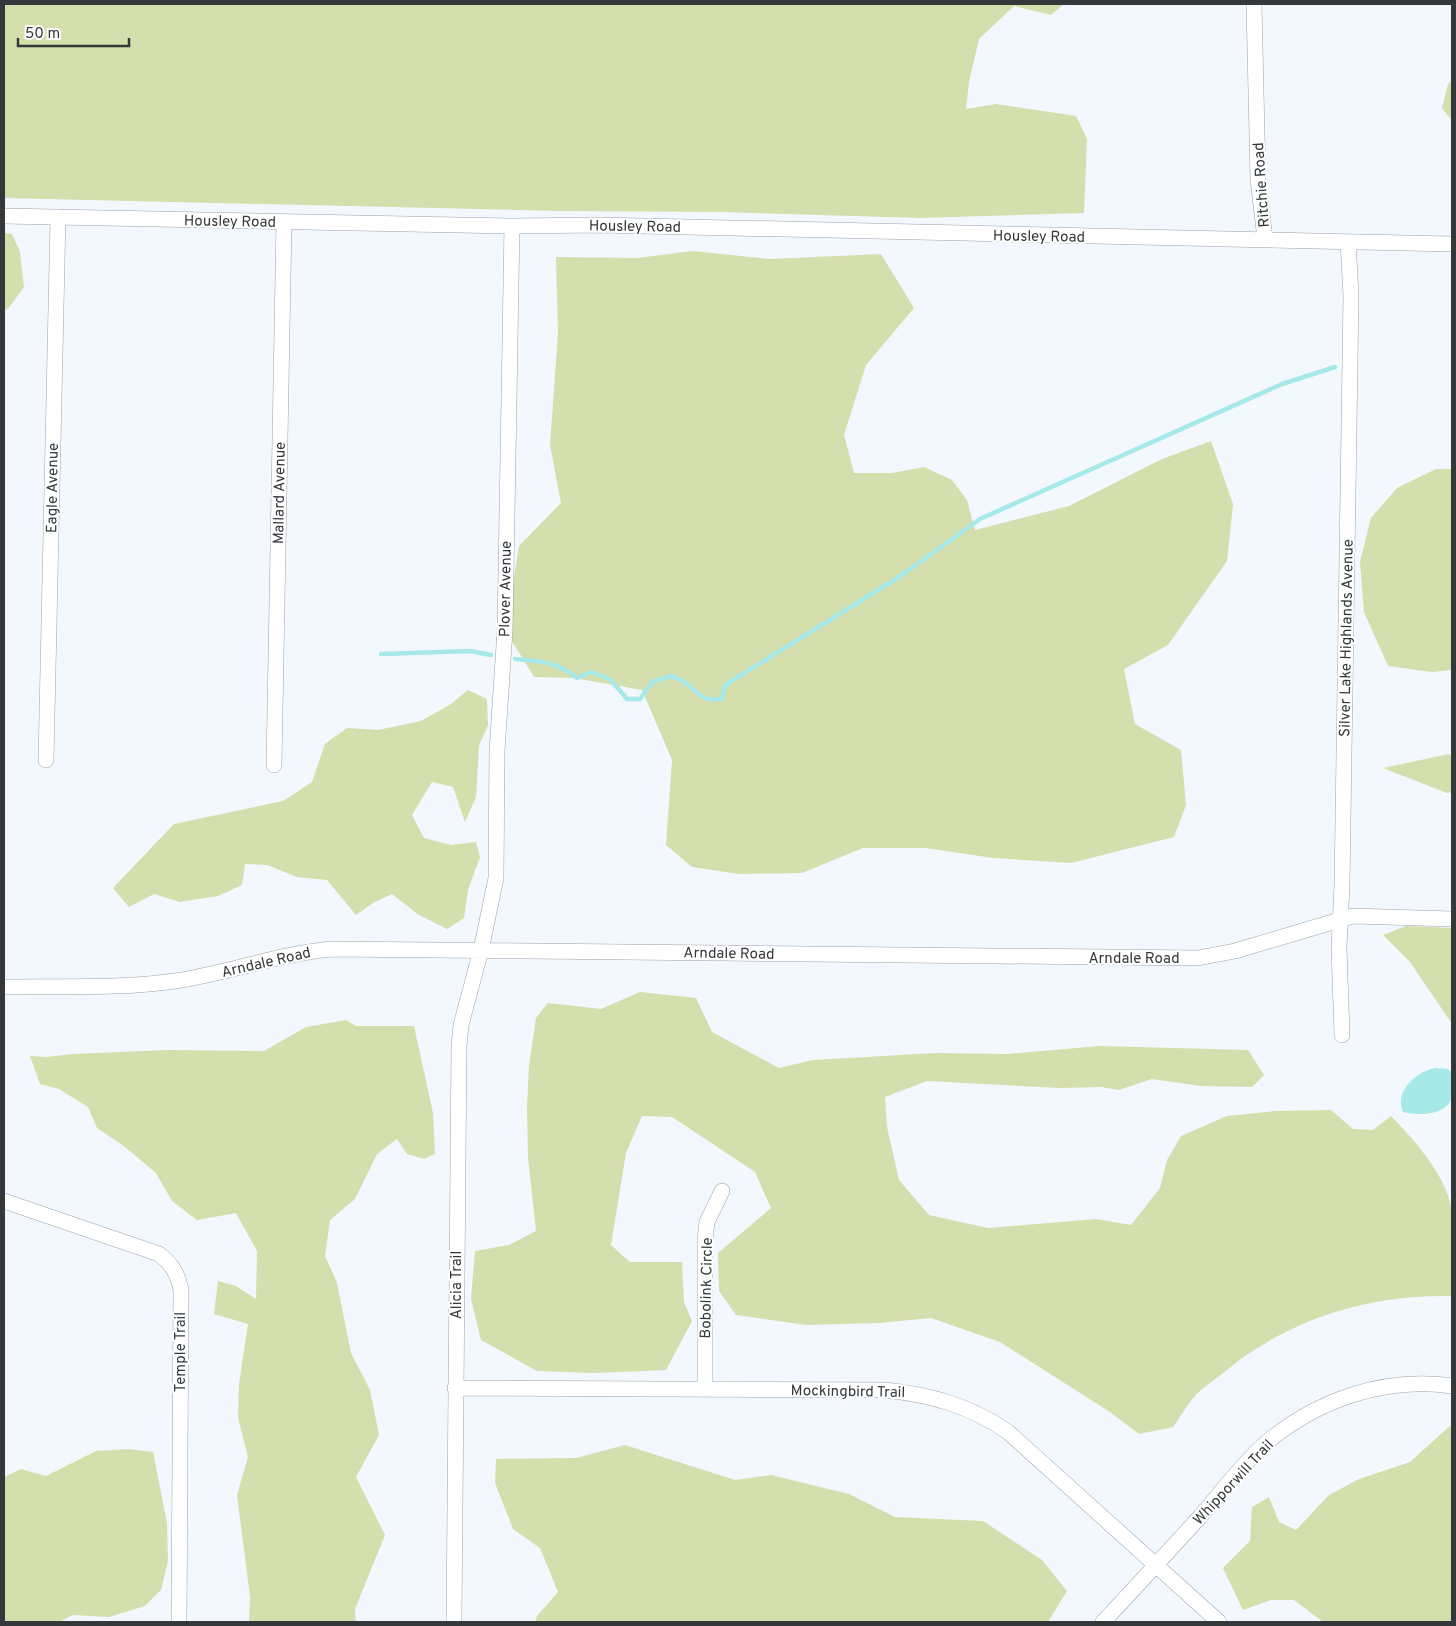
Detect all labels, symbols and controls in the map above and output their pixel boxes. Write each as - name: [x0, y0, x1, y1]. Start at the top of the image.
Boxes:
- scale bar: [18, 15, 129, 47]
- text: 50 m: [25, 25, 60, 44]
- street label: Ritchie Road: [1250, 142, 1275, 228]
- street label: Housley Road: [184, 212, 276, 233]
- street label: Housley Road: [589, 217, 681, 238]
- street label: Housley Road: [993, 227, 1085, 248]
- street label: Mallard Avenue: [270, 442, 291, 544]
- street label: Eagle Avenue: [43, 443, 64, 533]
- street label: Silver Lake Highlands Avenue: [1336, 539, 1359, 737]
- street label: Plover Avenue: [496, 541, 517, 637]
- street label: Arndale Road: [220, 944, 313, 983]
- street label: Arndale Road: [683, 944, 775, 965]
- street label: Arndale Road: [1088, 950, 1180, 969]
- street label: Bobolink Circle: [697, 1237, 718, 1339]
- street label: Alicia Trail: [448, 1251, 467, 1319]
- street label: Temple Trail: [172, 1312, 191, 1392]
- street label: Mockingbird Trail: [790, 1382, 906, 1403]
- street label: Whipporwill Trail: [1190, 1436, 1279, 1530]

